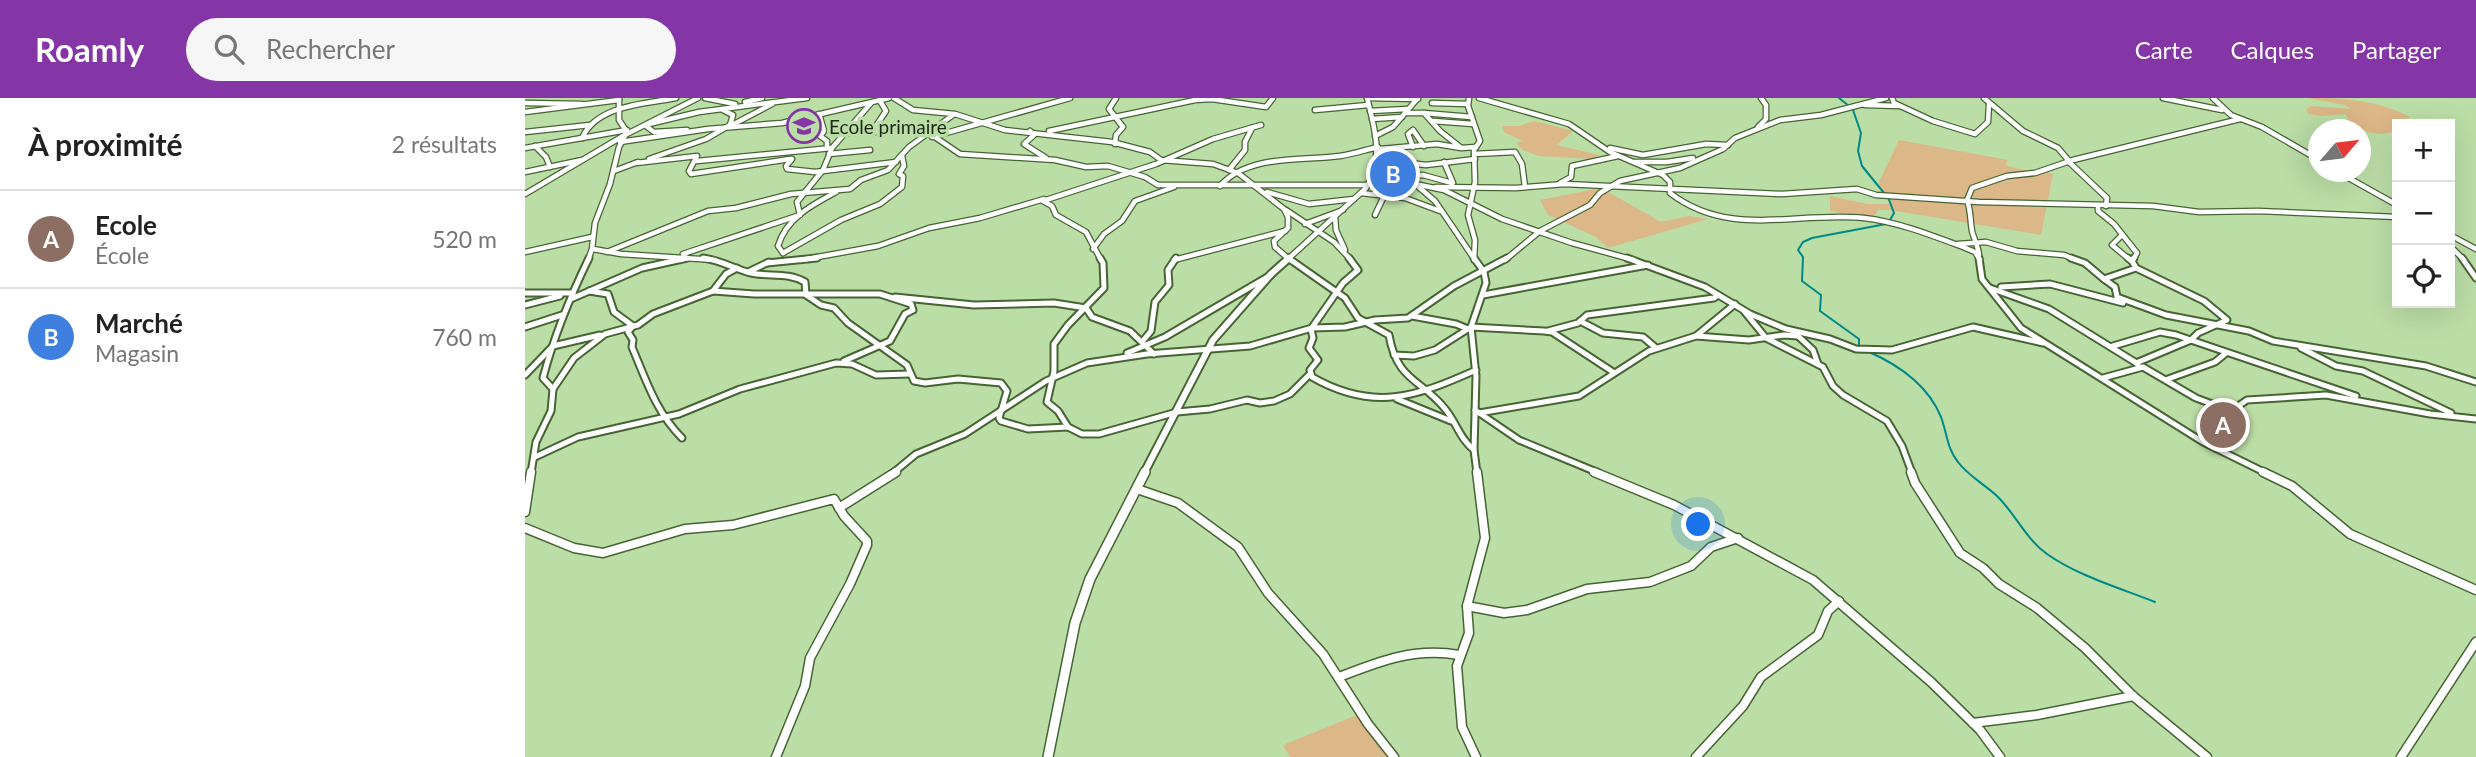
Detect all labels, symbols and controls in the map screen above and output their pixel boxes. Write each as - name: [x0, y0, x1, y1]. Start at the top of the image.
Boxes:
- search box: [186, 18, 676, 81]
- text: Roamly: [35, 29, 144, 69]
- icon: search: [210, 30, 248, 68]
- text: Rechercher: [266, 33, 395, 65]
- text: Carte: [2135, 35, 2193, 64]
- text: Calques: [2231, 35, 2314, 64]
- text: Partager: [2352, 35, 2441, 64]
- school or university icon: Ecole primaire: [785, 107, 823, 145]
- place label: Ecole primaire: [829, 115, 947, 138]
- north arrow: [2308, 119, 2371, 182]
- map controls: [2392, 119, 2455, 308]
- button: +: [2392, 119, 2455, 182]
- text: À proximité: [28, 126, 183, 162]
- text: 2 résultats: [392, 130, 497, 158]
- pin: B: [1370, 148, 1416, 200]
- button: −: [2392, 182, 2455, 245]
- text: Ecole: [95, 209, 157, 241]
- text: A: [43, 225, 59, 253]
- text: 520 m: [432, 225, 497, 253]
- text: École: [95, 241, 149, 269]
- button: locate: [2392, 245, 2455, 308]
- text: Marché: [95, 307, 183, 339]
- text: B: [43, 323, 59, 351]
- text: 760 m: [432, 323, 497, 351]
- text: Magasin: [95, 339, 179, 367]
- pin: A: [2200, 399, 2246, 451]
- your location: [1681, 507, 1715, 541]

